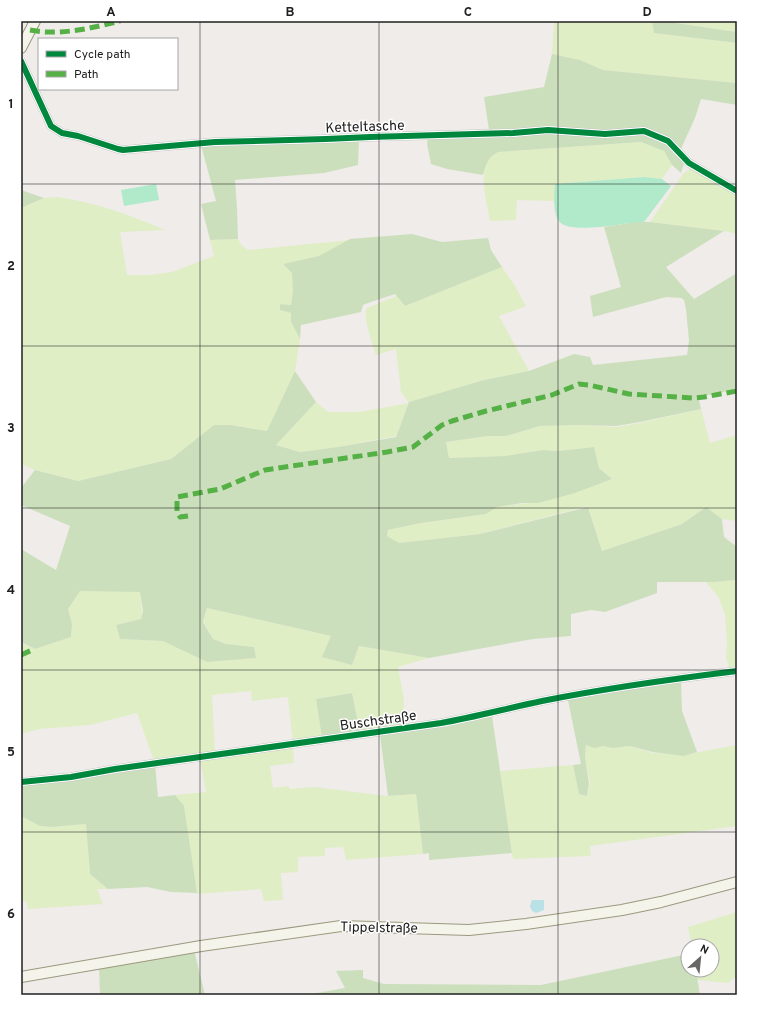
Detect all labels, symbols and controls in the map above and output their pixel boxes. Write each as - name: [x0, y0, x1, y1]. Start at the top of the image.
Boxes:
- text: A: [106, 5, 116, 21]
- text: B: [286, 5, 295, 21]
- text: C: [464, 5, 472, 21]
- text: D: [642, 5, 652, 21]
- legend: [38, 38, 178, 90]
- text: Cycle path: [74, 47, 131, 63]
- text: Path: [74, 67, 99, 83]
- text: 1: [8, 97, 14, 113]
- street label: Ketteltasche: [325, 118, 405, 137]
- text: 2: [7, 259, 15, 275]
- text: 3: [7, 421, 15, 437]
- text: 4: [7, 583, 15, 599]
- street label: Buschstraße: [339, 708, 418, 735]
- text: 5: [7, 745, 15, 761]
- text: 6: [7, 907, 15, 923]
- street label: Tippelstraße: [340, 919, 418, 938]
- north arrow: [680, 938, 720, 978]
- text: N: [697, 942, 711, 958]

